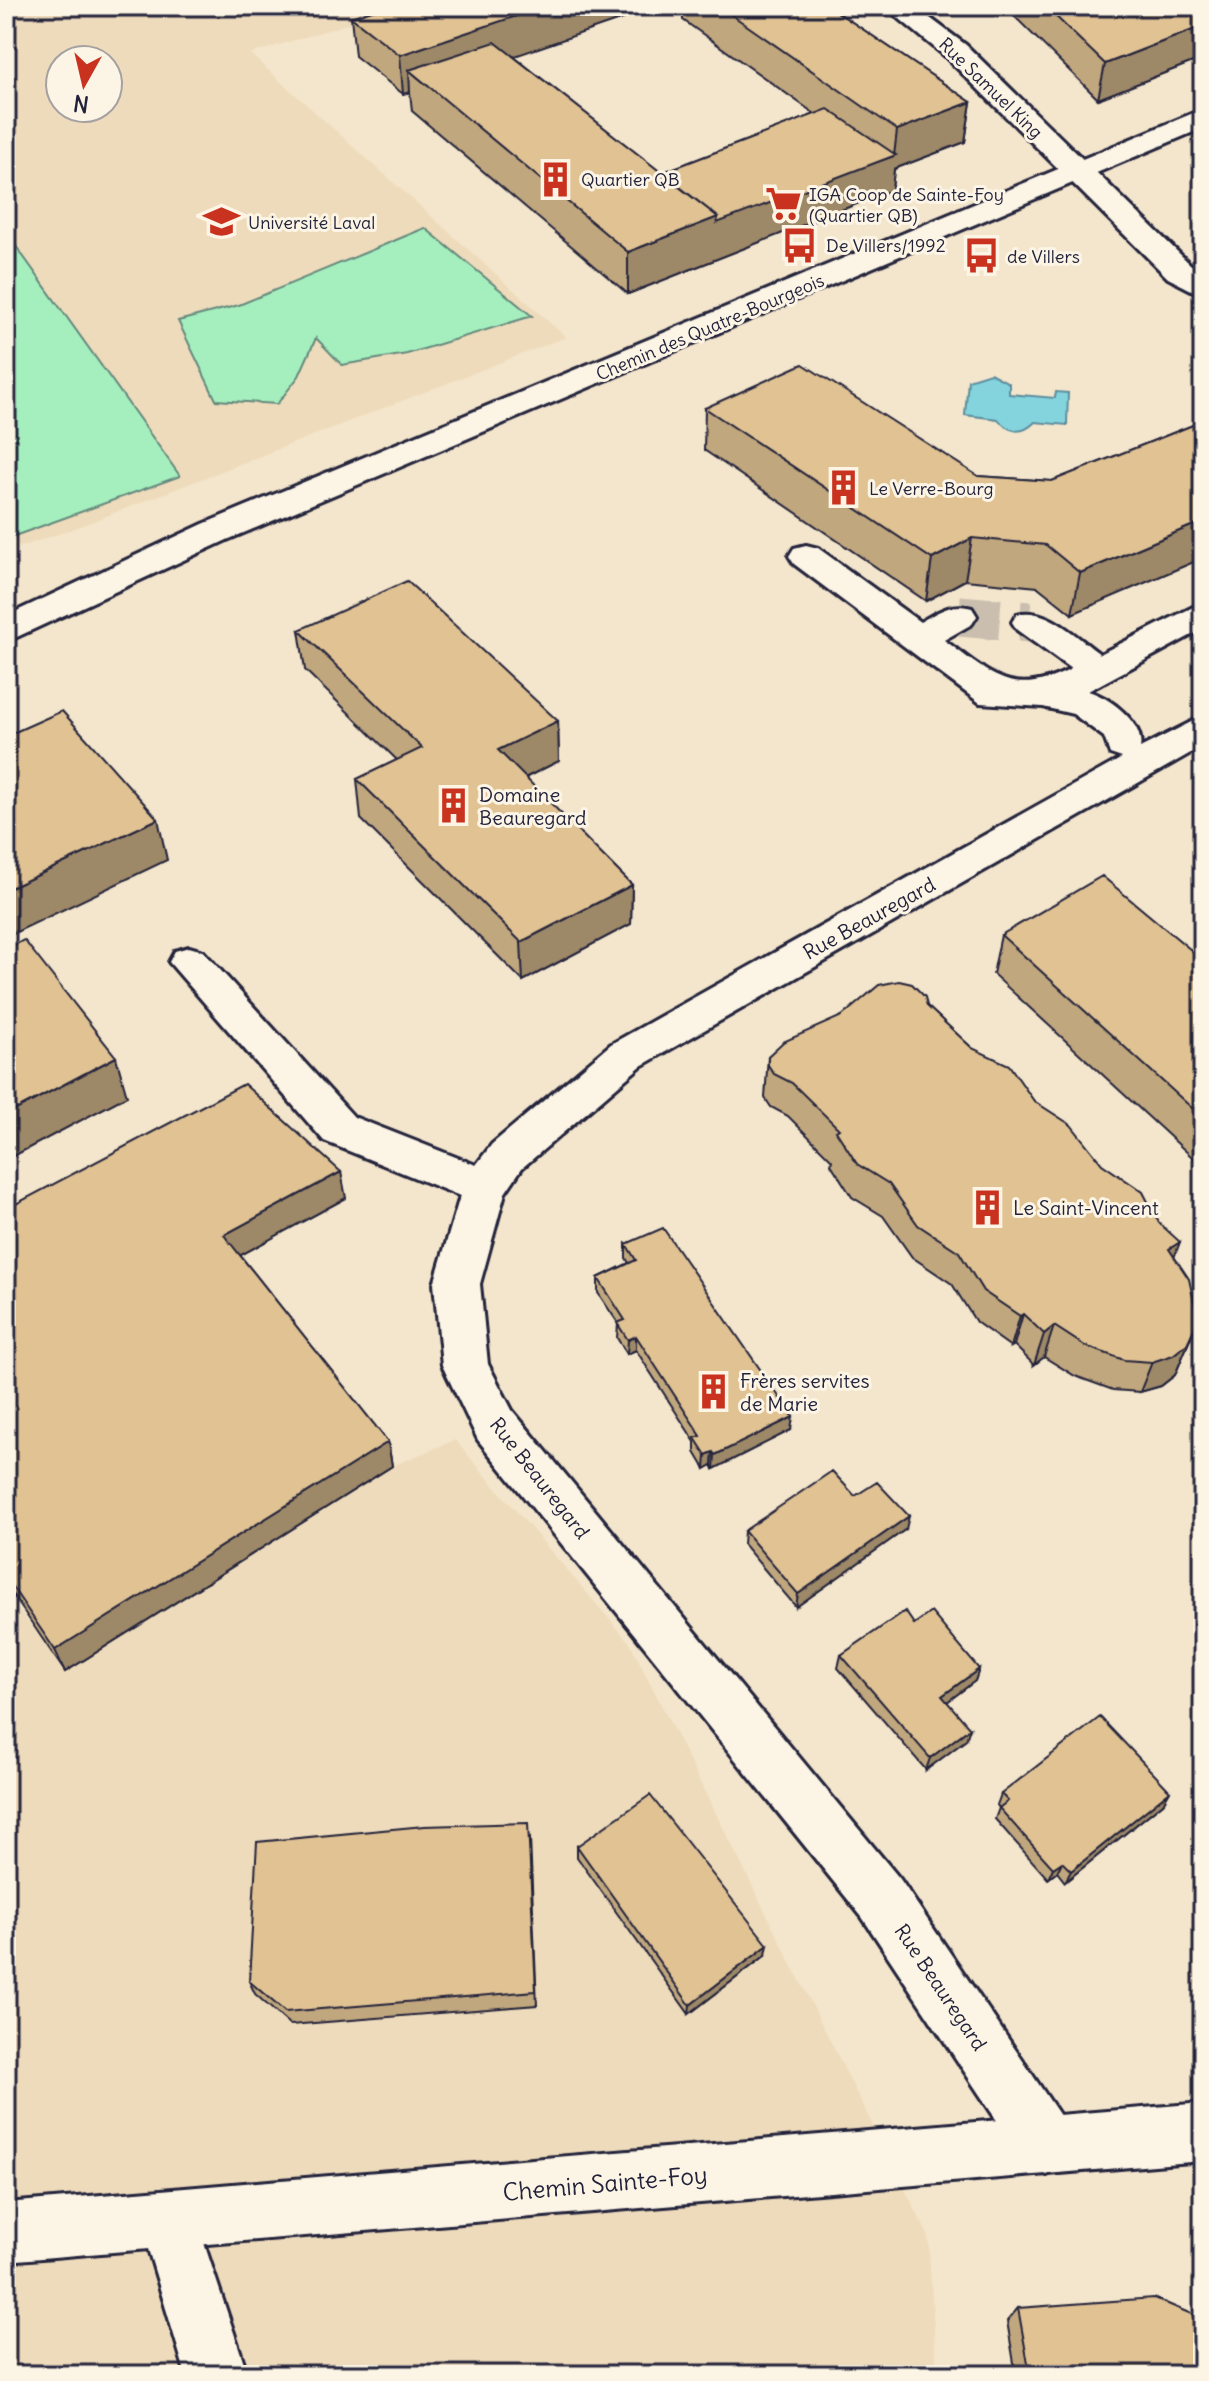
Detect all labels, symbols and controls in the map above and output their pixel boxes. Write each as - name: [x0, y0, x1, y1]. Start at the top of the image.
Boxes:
- street label: Rue Samuel King: [934, 33, 1048, 143]
- north arrow: [44, 44, 124, 124]
- text: N: [72, 89, 91, 119]
- building icon: Quartier QB: [536, 160, 574, 198]
- place label: Quartier QB: [581, 168, 679, 191]
- place label: IGA Coop de Sainte-Foy (Quartier QB): [809, 183, 1004, 227]
- supermarket icon: IGA Coop de Sainte-Foy (Quartier QB): [764, 185, 802, 223]
- school or university icon: Université Laval: [203, 203, 241, 241]
- place label: Université Laval: [248, 211, 375, 234]
- bus stop icon: De Villers/1992: [781, 226, 819, 264]
- place label: De Villers/1992: [826, 234, 946, 257]
- bus stop icon: de Villers: [962, 237, 1000, 275]
- place label: de Villers: [1007, 245, 1080, 268]
- street label: Chemin des Quatre-Bourgeois: [593, 268, 827, 386]
- building icon: Le Verre-Bourg: [824, 469, 862, 507]
- place label: Le Verre-Bourg: [869, 477, 994, 500]
- place label: Domaine Beauregard: [479, 782, 587, 830]
- building icon: Domaine Beauregard: [434, 786, 472, 824]
- street label: Rue Beauregard: [799, 871, 940, 965]
- building icon: Le Saint-Vincent: [968, 1188, 1006, 1226]
- place label: Le Saint-Vincent: [1013, 1195, 1159, 1220]
- place label: Frères servites de Marie: [740, 1368, 870, 1416]
- building icon: Frères servites de Marie: [695, 1373, 733, 1411]
- street label: Rue Beauregard: [485, 1412, 595, 1544]
- street label: Rue Beauregard: [889, 1919, 993, 2055]
- street label: Chemin Sainte-Foy: [501, 2159, 709, 2207]

